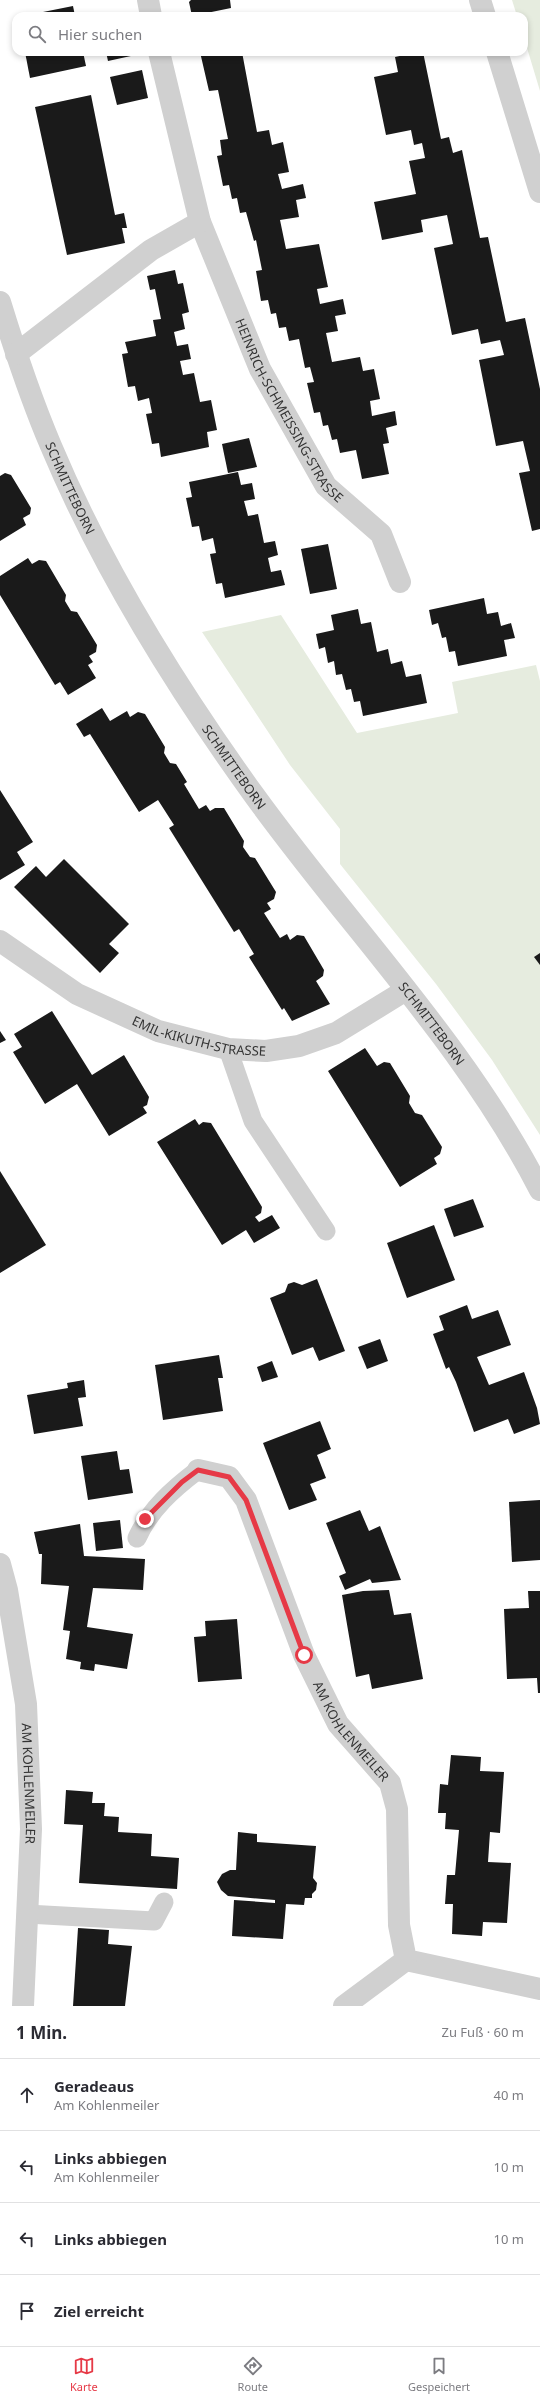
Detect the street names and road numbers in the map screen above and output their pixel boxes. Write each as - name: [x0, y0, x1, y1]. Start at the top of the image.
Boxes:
- street label: HEINRICH-SCHMEISSING-STRASSE: [231, 316, 347, 506]
- street label: SCHMITTEBORN: [41, 439, 99, 537]
- street label: SCHMITTEBORN: [198, 721, 270, 813]
- street label: SCHMITTEBORN: [395, 978, 469, 1069]
- street label: EMIL-KIKUTH-STRASSE: [129, 1011, 267, 1060]
- street label: AM KOHLENMEILER: [309, 1678, 393, 1785]
- street label: AM KOHLENMEILER: [18, 1723, 40, 1844]

